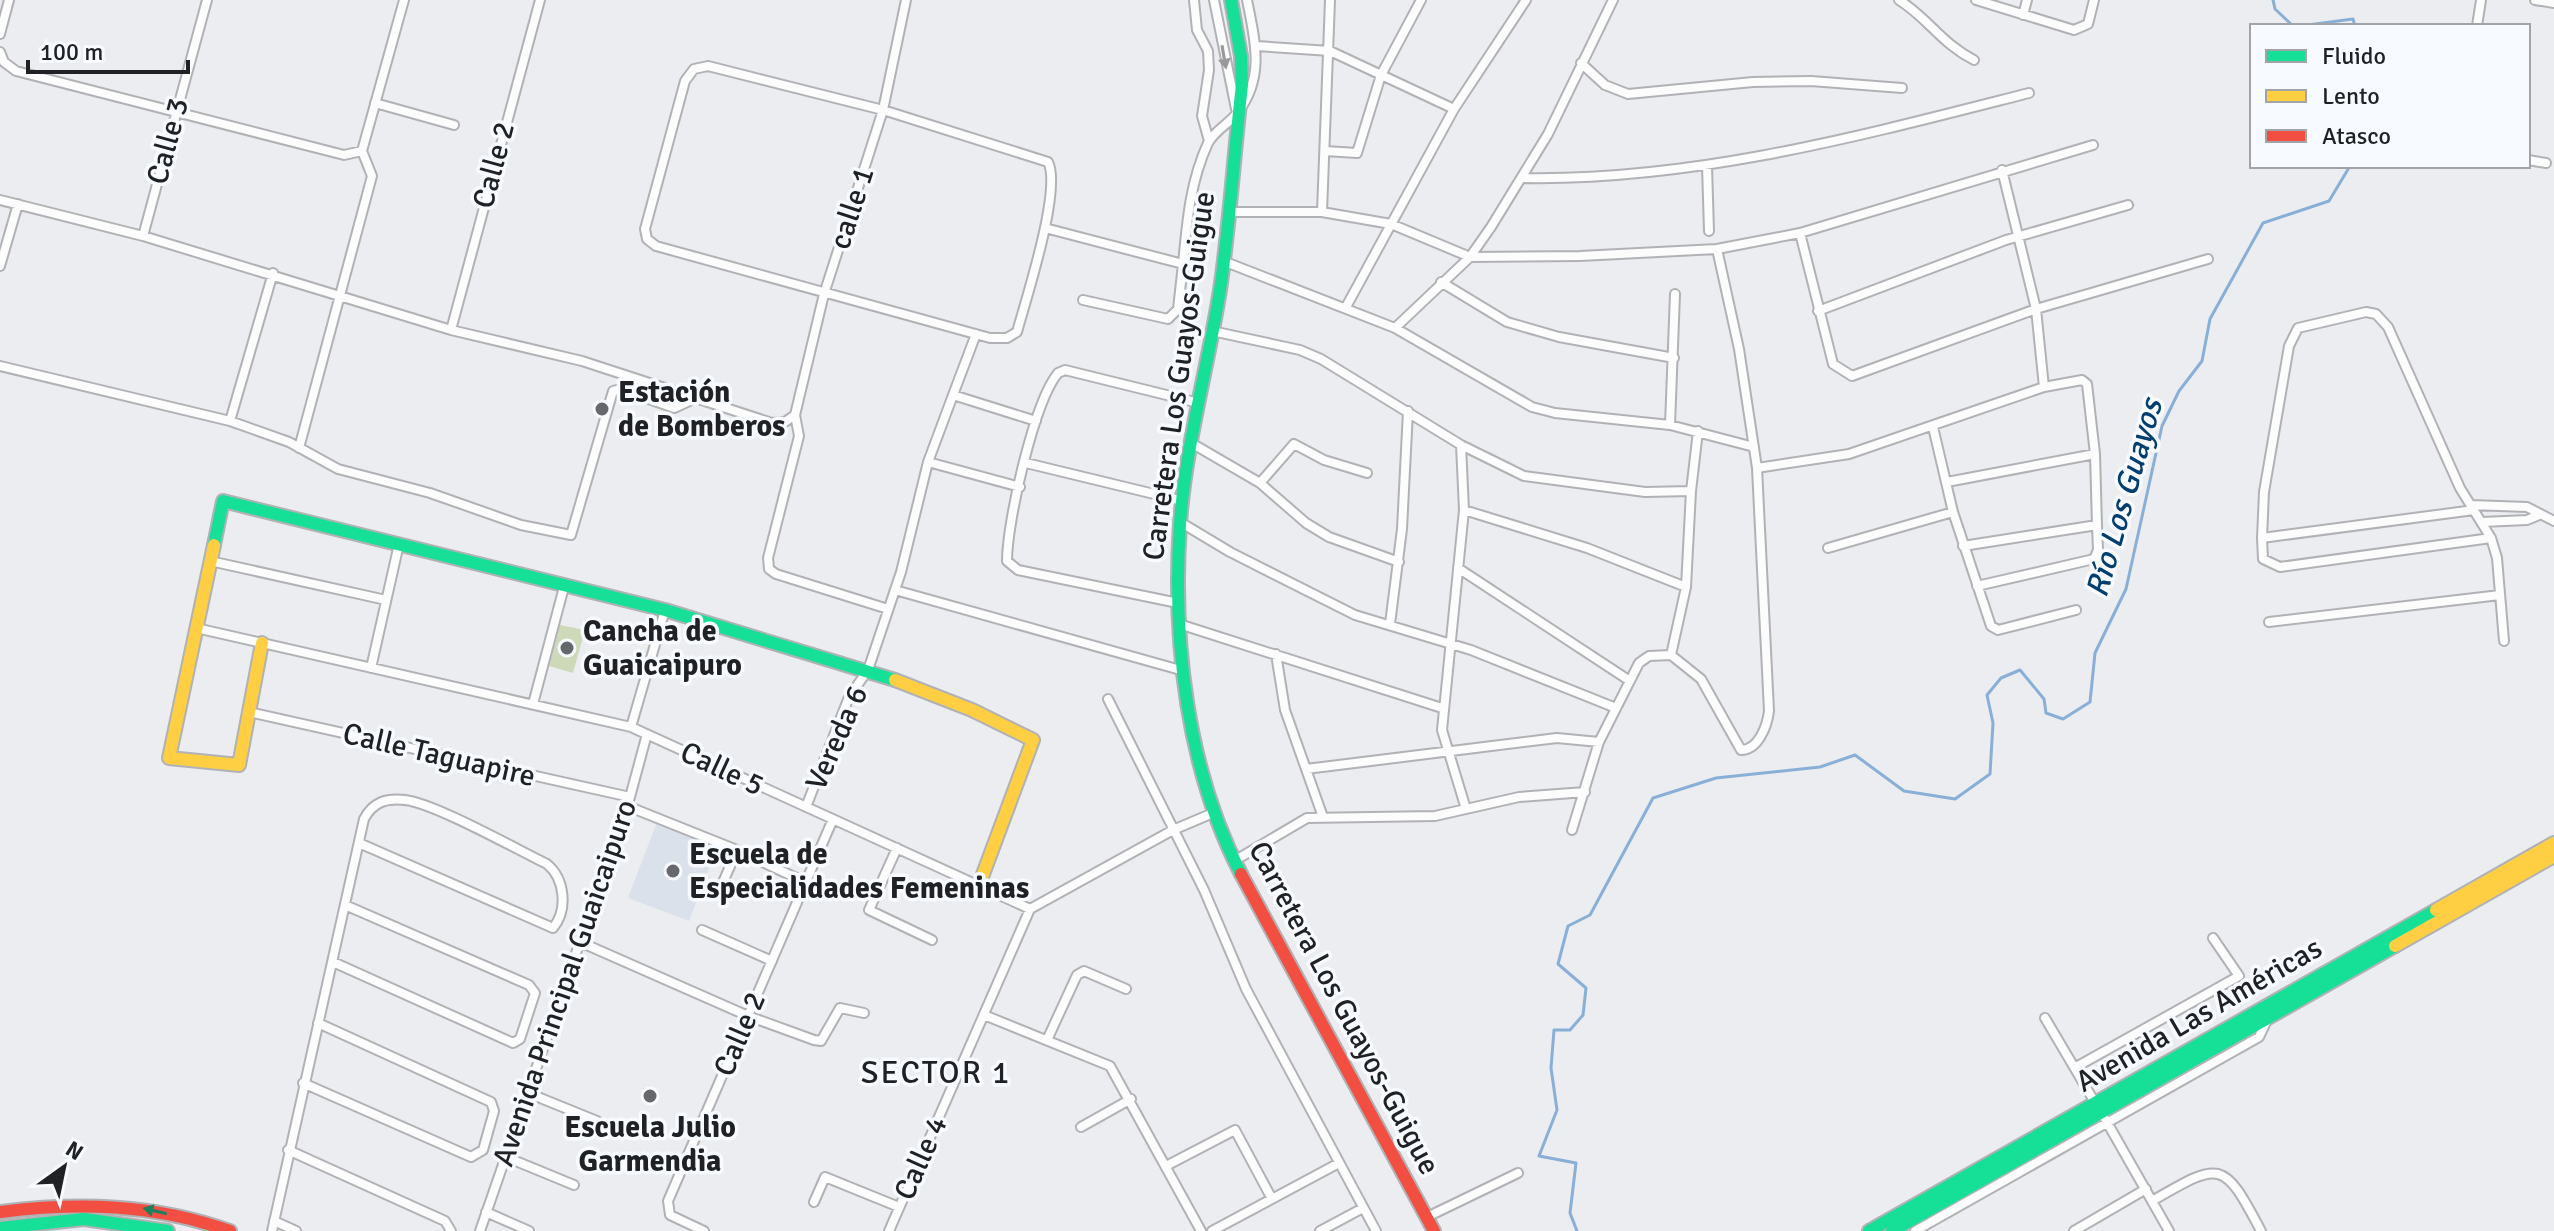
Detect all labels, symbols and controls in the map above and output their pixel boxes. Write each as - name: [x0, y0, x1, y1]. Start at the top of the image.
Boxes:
- scale bar: [28, 24, 188, 74]
- legend: [2250, 24, 2530, 168]
- text: 100 m: [40, 37, 103, 67]
- text: Fluido: [2322, 41, 2386, 71]
- one-way arrow: [1219, 45, 1231, 70]
- text: Lento: [2322, 81, 2380, 111]
- street label: Calle 3: [139, 94, 197, 188]
- street label: Calle 2: [465, 118, 523, 212]
- text: Atasco: [2322, 121, 2391, 151]
- street label: calle 1: [821, 162, 883, 254]
- street label: Carretera Los Guayos-Guigue: [1135, 189, 1223, 563]
- place label: Estación de Bomberos: [618, 374, 785, 445]
- water label: Río Los Guayos: [2077, 392, 2172, 602]
- marker: Estación de Bomberos: [593, 400, 611, 418]
- place label: Cancha de Guaicaipuro: [583, 613, 742, 684]
- marker: Cancha de Guaicaipuro: [558, 639, 576, 657]
- street label: Vereda 6: [798, 680, 876, 796]
- street label: Calle Taguapire: [339, 715, 539, 795]
- street label: Calle 5: [674, 734, 770, 804]
- street label: Avenida Principal Guaicaipuro: [485, 795, 645, 1171]
- street label: Carretera Los Guayos-Guigue: [1240, 835, 1448, 1181]
- place label: Escuela de Especialidades Femeninas: [689, 836, 1029, 907]
- marker: Escuela de Especialidades Femeninas: [664, 862, 682, 880]
- street label: Avenida Las Américas: [2069, 929, 2329, 1101]
- street label: Calle 2: [706, 986, 774, 1082]
- district label: SECTOR 1: [861, 1053, 1011, 1092]
- marker: Escuela Julio Garmendia: [641, 1087, 659, 1105]
- place label: Escuela Julio Garmendia: [564, 1109, 736, 1180]
- street label: Calle 4: [886, 1110, 956, 1206]
- north arrow: [24, 1127, 104, 1207]
- text: N: [61, 1135, 88, 1166]
- one-way arrow: [142, 1204, 167, 1216]

